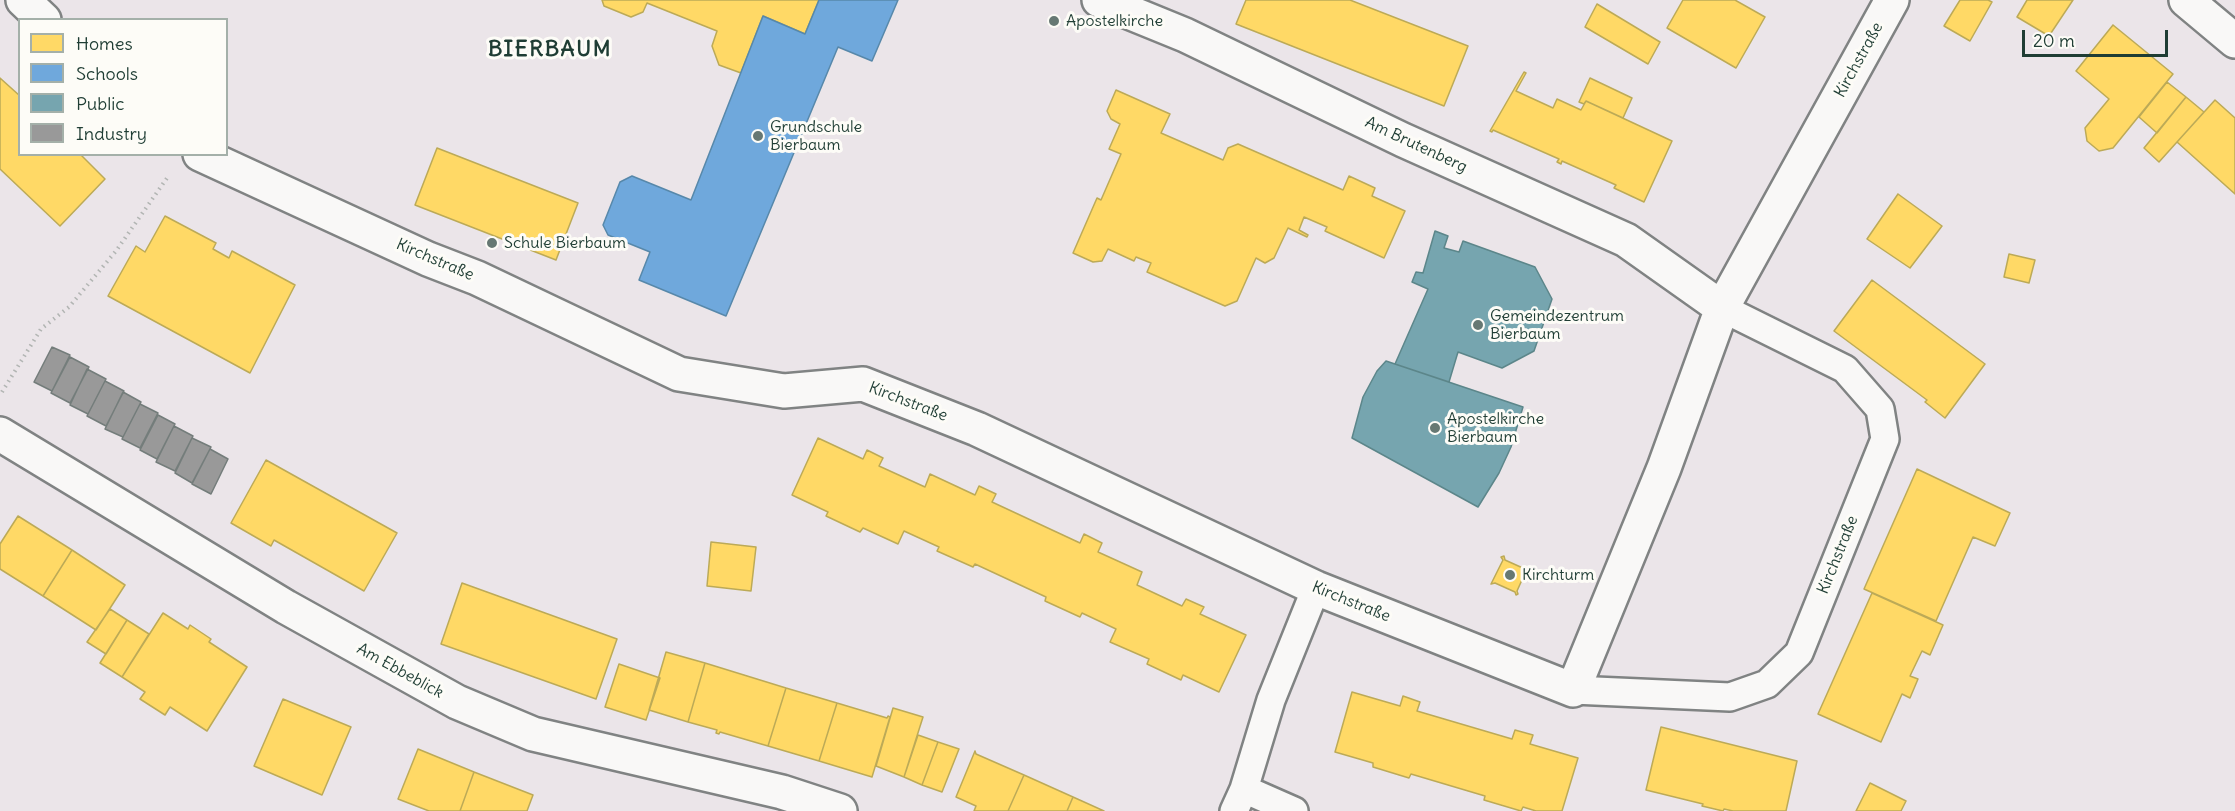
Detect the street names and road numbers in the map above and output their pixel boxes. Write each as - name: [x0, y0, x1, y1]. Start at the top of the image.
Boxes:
- street label: Kirchstraße: [1831, 19, 1887, 101]
- street label: Am Brutenberg: [1362, 113, 1470, 177]
- street label: Kirchstraße: [393, 235, 477, 285]
- street label: Kirchstraße: [866, 378, 950, 426]
- street label: Kirchstraße: [1814, 513, 1862, 597]
- street label: Kirchstraße: [1309, 578, 1393, 626]
- street label: Am Ebbeblick: [353, 639, 447, 703]

